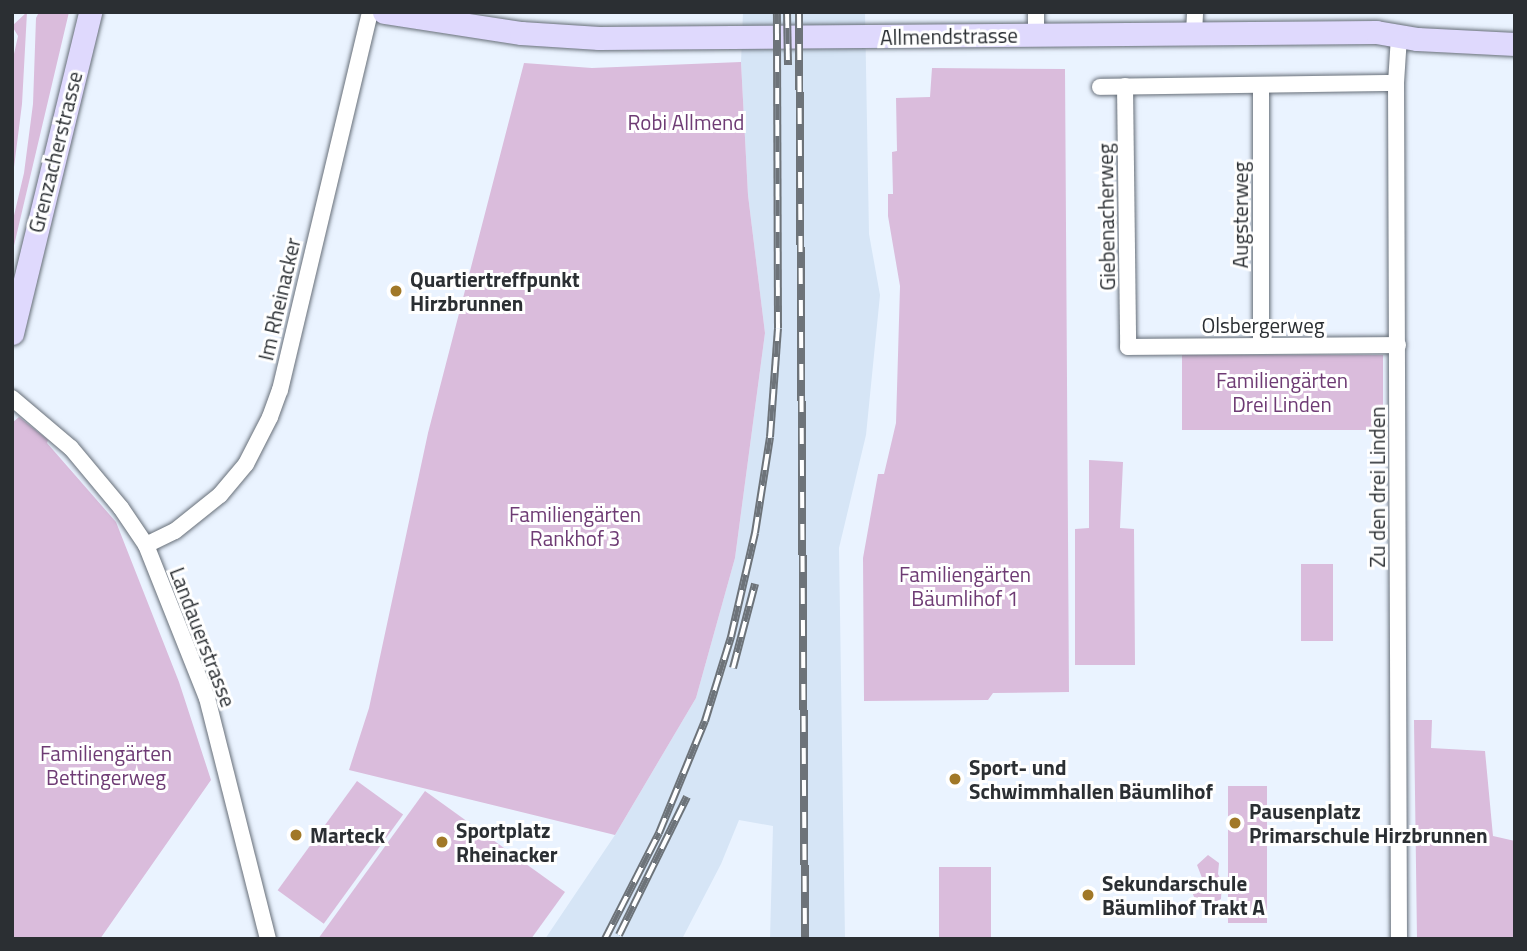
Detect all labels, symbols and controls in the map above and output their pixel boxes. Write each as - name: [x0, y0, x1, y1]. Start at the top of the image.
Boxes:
- street label: Allmendstrasse: [880, 22, 1018, 50]
- street label: Grenzacherstrasse: [23, 69, 87, 235]
- park label: Robi Allmend: [628, 109, 744, 135]
- street label: Giebenacherweg: [1092, 143, 1120, 291]
- street label: Augsterweg: [1227, 162, 1253, 268]
- street label: Im Rheinacker: [253, 235, 305, 363]
- place label: Quartiertreffpunkt Hirzbrunnen: [410, 266, 580, 316]
- marker: Quartiertreffpunkt Hirzbrunnen: [388, 283, 404, 299]
- street label: Olsbergerweg: [1201, 312, 1325, 338]
- park label: Familiengärten Drei Linden: [1216, 367, 1348, 417]
- street label: Zu den drei Linden: [1364, 406, 1390, 568]
- park label: Familiengärten Rankhof 3: [509, 501, 641, 551]
- park label: Familiengärten Bäumlihof 1: [899, 561, 1031, 611]
- street label: Landauerstrasse: [165, 564, 241, 710]
- park label: Familiengärten Bettingerweg: [40, 740, 172, 790]
- place label: Sport- und Schwimmhallen Bäumlihof: [969, 754, 1213, 804]
- marker: Sport- und Schwimmhallen Bäumlihof: [947, 771, 963, 787]
- place label: Pausenplatz Primarschule Hirzbrunnen: [1249, 798, 1488, 848]
- marker: Pausenplatz Primarschule Hirzbrunnen: [1227, 815, 1243, 831]
- place label: Sportplatz Rheinacker: [456, 817, 558, 867]
- place label: Marteck: [310, 822, 385, 848]
- marker: Marteck: [288, 827, 304, 843]
- marker: Sportplatz Rheinacker: [434, 834, 450, 850]
- place label: Sekundarschule Bäumlihof Trakt A: [1102, 870, 1265, 920]
- marker: Sekundarschule Bäumlihof Trakt A: [1080, 887, 1096, 903]

